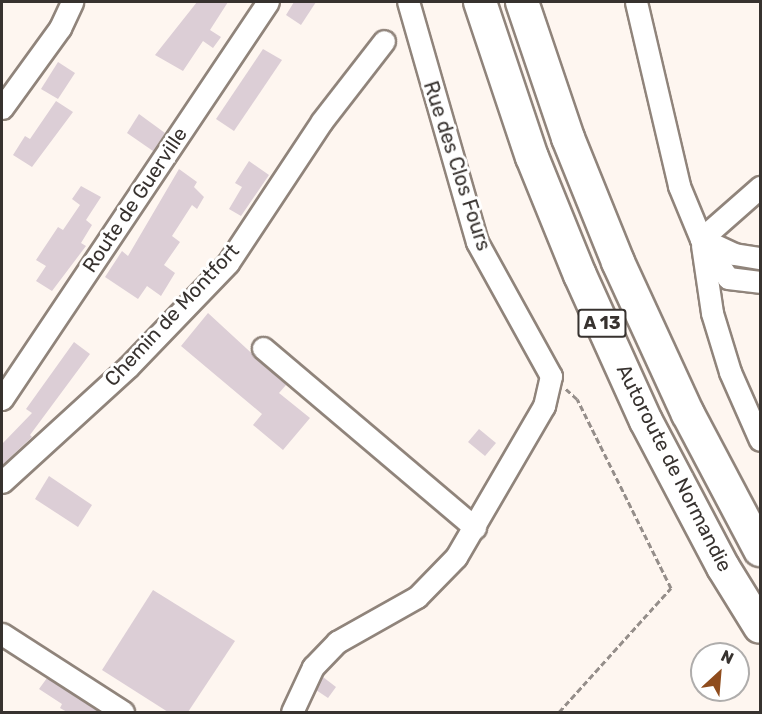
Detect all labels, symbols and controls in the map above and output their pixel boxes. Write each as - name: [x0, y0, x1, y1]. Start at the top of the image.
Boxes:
- street label: Rue des Clos Fours: [418, 78, 496, 254]
- street label: Route de Guerville: [78, 123, 192, 277]
- street label: Chemin de Montfort: [100, 239, 244, 391]
- road number: A 13: [576, 308, 628, 338]
- street label: Autoroute de Normandie: [611, 360, 737, 576]
- north arrow: [690, 642, 750, 702]
- text: N: [718, 646, 737, 668]

